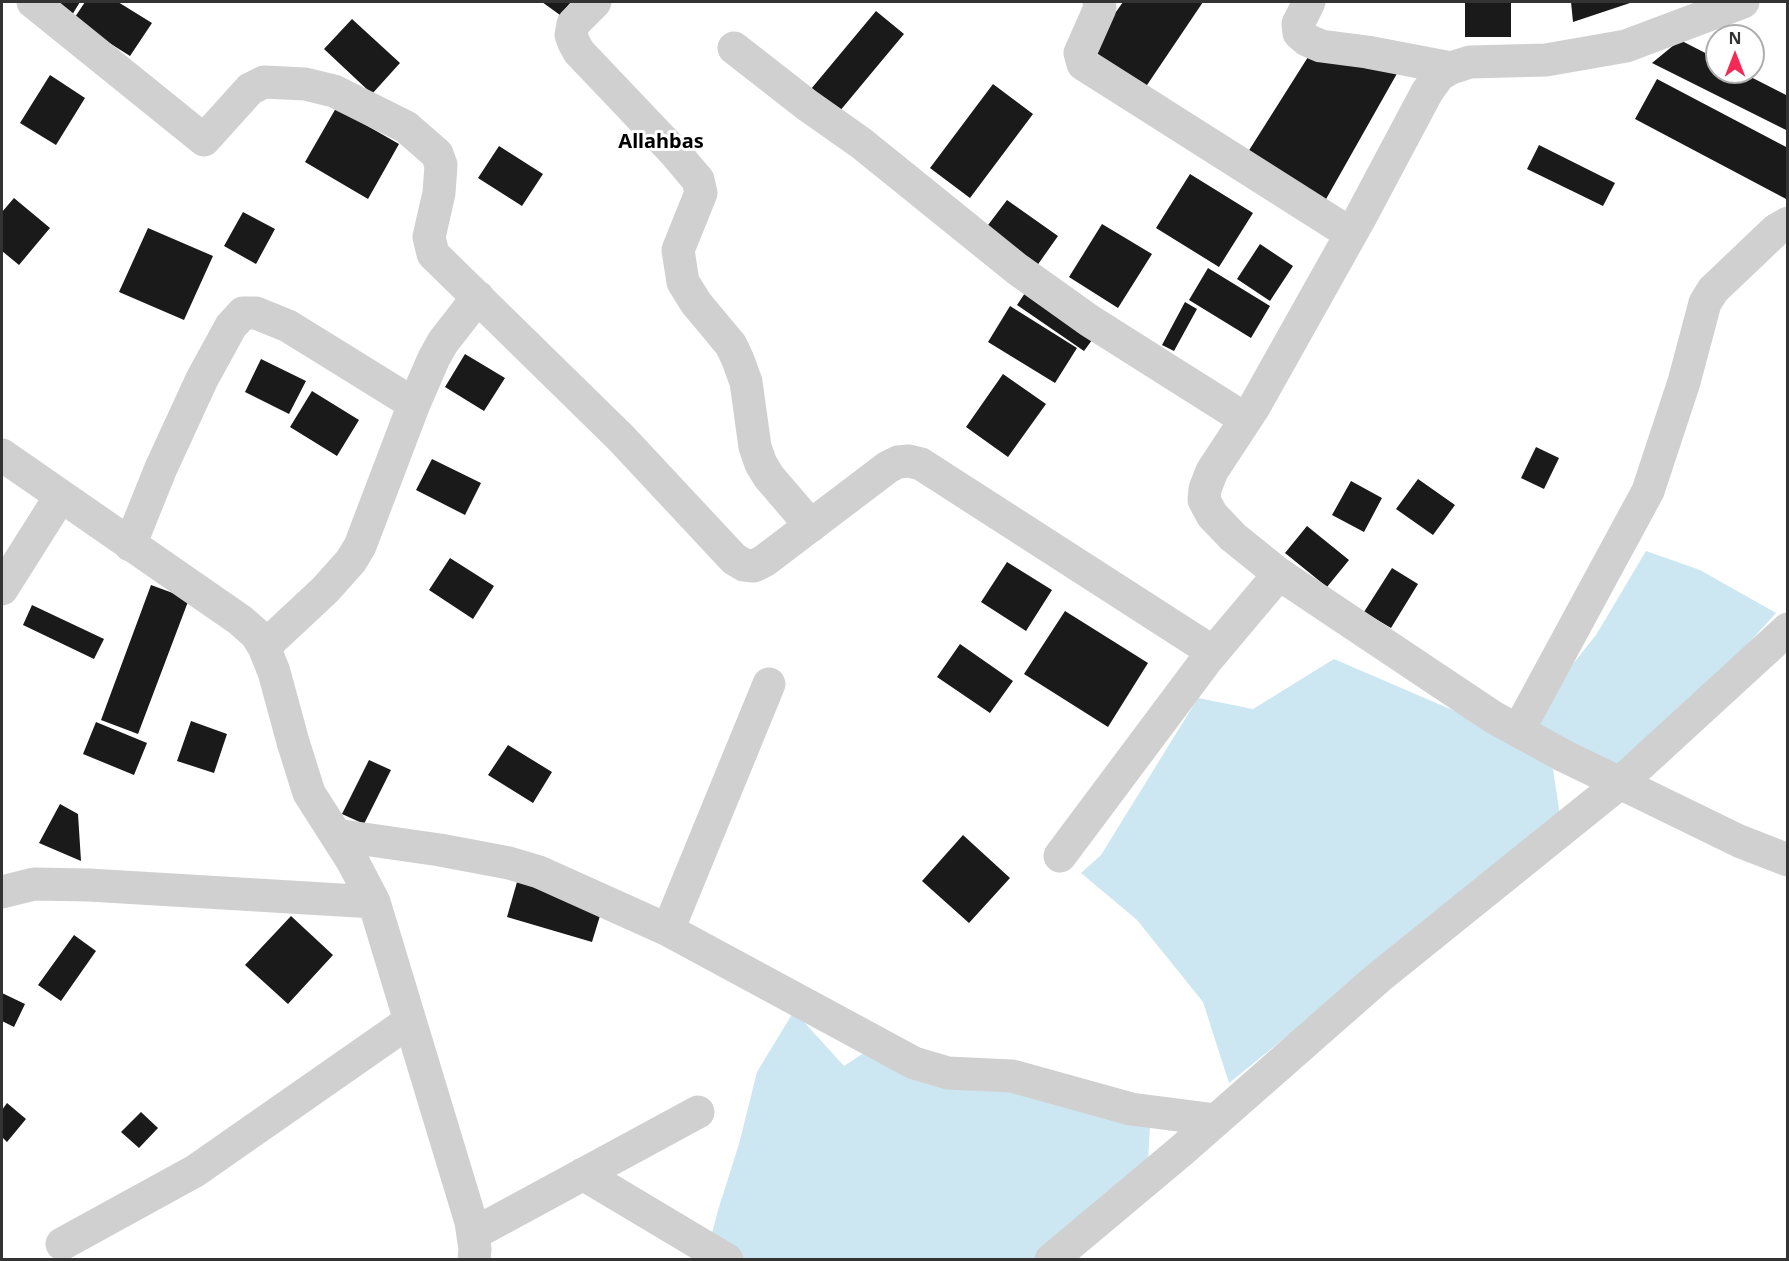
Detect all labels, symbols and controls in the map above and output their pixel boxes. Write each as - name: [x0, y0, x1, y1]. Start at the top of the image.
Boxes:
- north arrow: [1705, 24, 1765, 84]
- text: N: [1728, 27, 1742, 49]
- district label: Allahbas: [618, 130, 704, 154]

